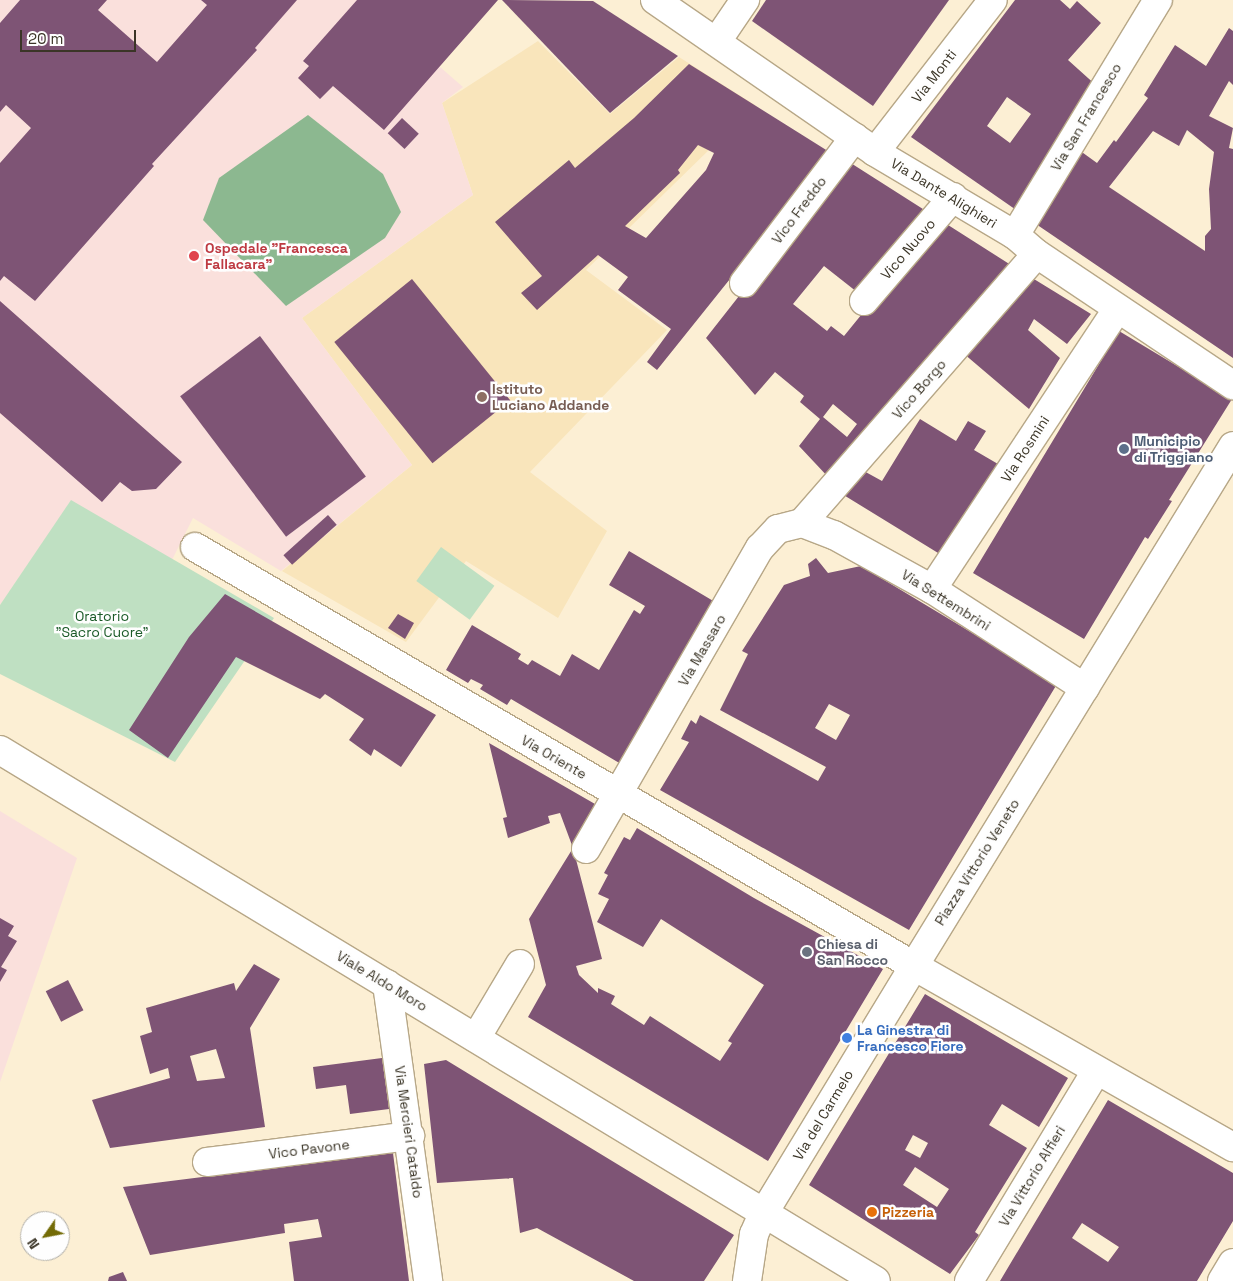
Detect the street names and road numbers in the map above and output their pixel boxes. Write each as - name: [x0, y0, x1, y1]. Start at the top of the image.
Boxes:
- street label: Via Monti: [908, 46, 960, 106]
- street label: Via San Francesco: [1047, 60, 1125, 174]
- street label: Via Dante Alighieri: [888, 155, 1000, 231]
- street label: Vico Freddo: [768, 173, 830, 247]
- street label: Vico Nuovo: [877, 215, 939, 283]
- street label: Vico Borgo: [889, 356, 949, 422]
- street label: Via Rosmini: [997, 413, 1053, 485]
- street label: Via Settembrini: [898, 566, 994, 634]
- street label: Via Massaro: [675, 611, 729, 689]
- street label: Via Oriente: [518, 731, 590, 783]
- street label: Piazza Vittorio Veneto: [931, 795, 1023, 929]
- street label: Viale Aldo Moro: [333, 947, 431, 1015]
- street label: Via Mercieri Cataldo: [391, 1065, 427, 1199]
- street label: Via del Carmelo: [789, 1067, 857, 1163]
- street label: Via Vittorio Alfieri: [995, 1122, 1069, 1230]
- street label: Vico Pavone: [268, 1136, 350, 1162]

